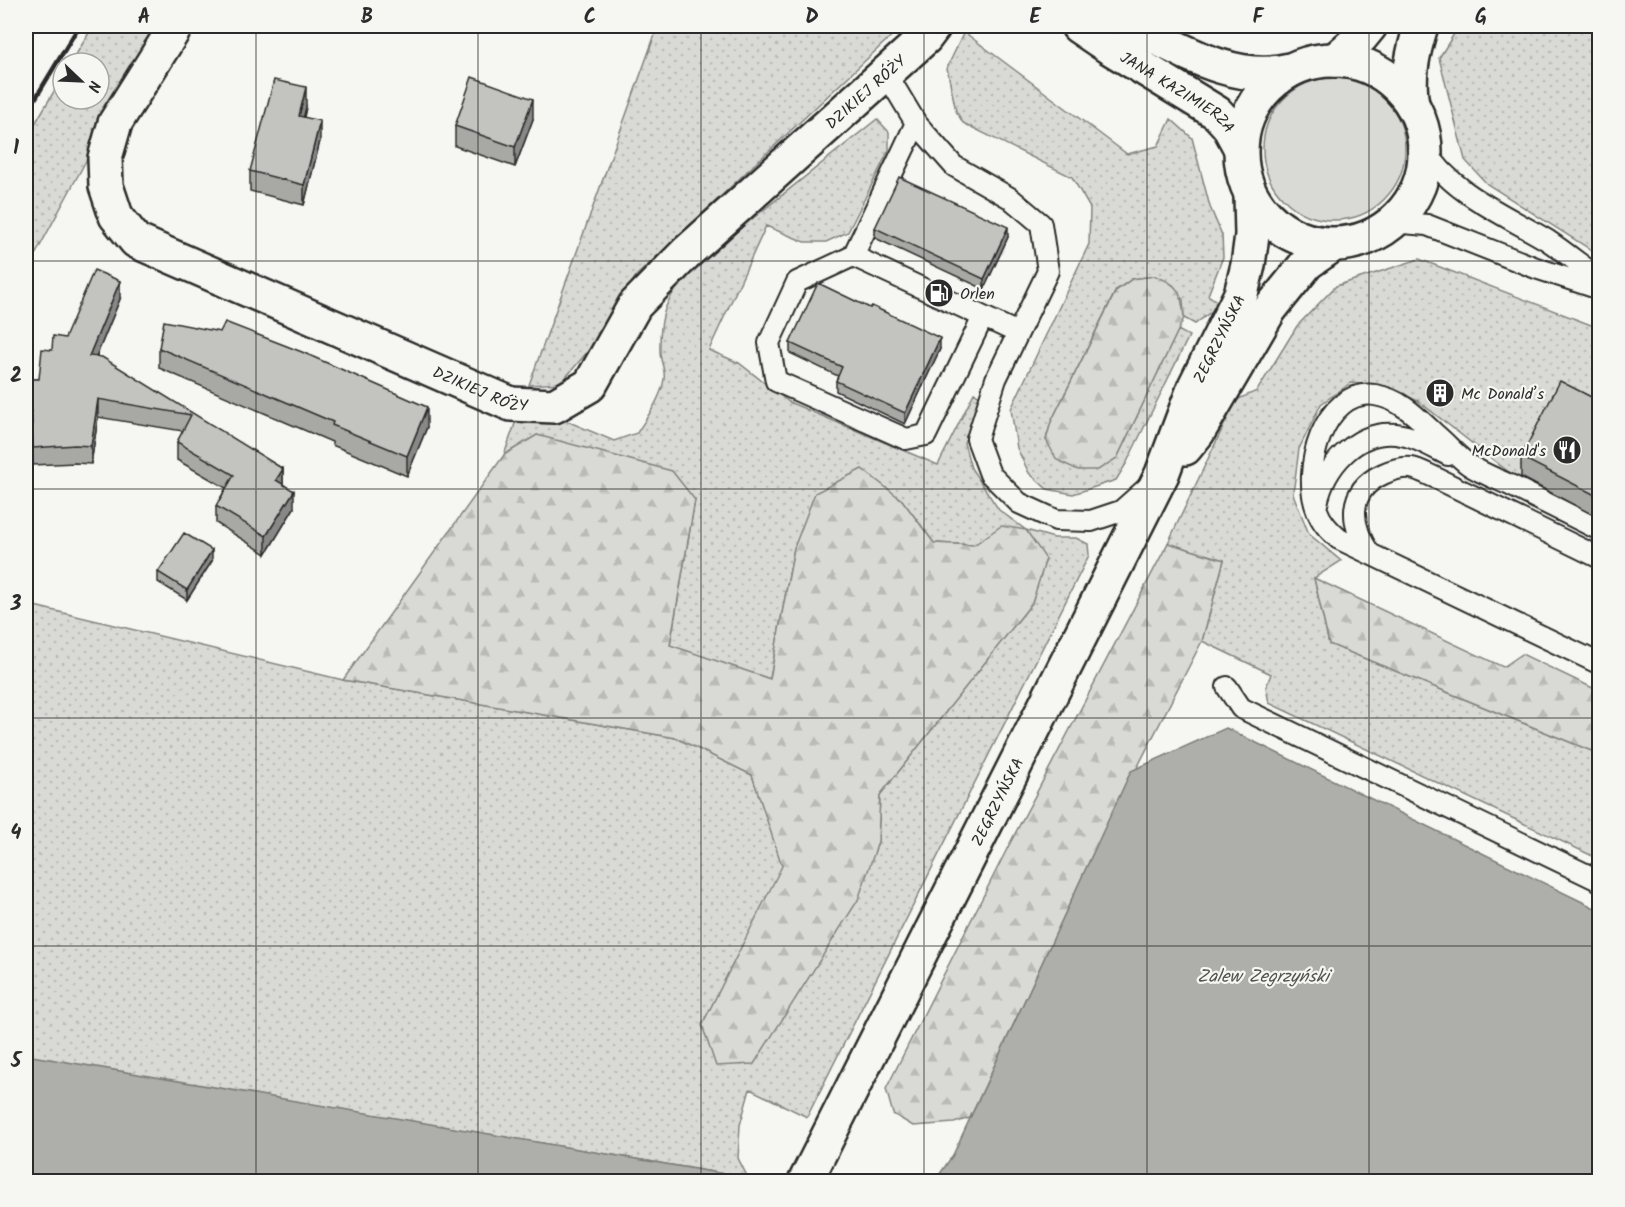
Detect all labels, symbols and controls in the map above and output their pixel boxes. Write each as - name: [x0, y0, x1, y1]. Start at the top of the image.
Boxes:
- text: A: [138, 2, 150, 34]
- text: B: [361, 2, 373, 34]
- text: C: [584, 2, 596, 34]
- text: D: [805, 2, 819, 34]
- text: E: [1029, 2, 1041, 34]
- text: F: [1253, 2, 1265, 34]
- text: G: [1475, 2, 1487, 34]
- street label: JANA KAZIMIERZA: [1115, 46, 1241, 138]
- street label: DZIKIEJ RÓŻY: [820, 49, 913, 136]
- north arrow: [51, 51, 111, 111]
- text: N: [80, 77, 107, 96]
- text: 1: [13, 133, 19, 165]
- fuel station icon: Orlen: [923, 277, 955, 309]
- place label: Orlen: [960, 282, 995, 307]
- street label: ZEGRZYŃSKA: [1187, 290, 1253, 388]
- street label: DZIKIEJ RÓŻY: [428, 360, 529, 419]
- text: 2: [10, 361, 22, 393]
- building icon: Mc Donald’s: [1424, 377, 1456, 409]
- place label: Mc Donald’s: [1461, 382, 1544, 407]
- restaurant icon: McDonald's: [1551, 434, 1583, 466]
- place label: McDonald's: [1472, 439, 1546, 464]
- text: 3: [10, 589, 22, 621]
- street label: ZEGRZYŃSKA: [965, 754, 1031, 851]
- text: 4: [11, 818, 22, 850]
- water label: Zalew Zegrzyński: [1197, 963, 1332, 992]
- text: 5: [10, 1046, 23, 1078]

